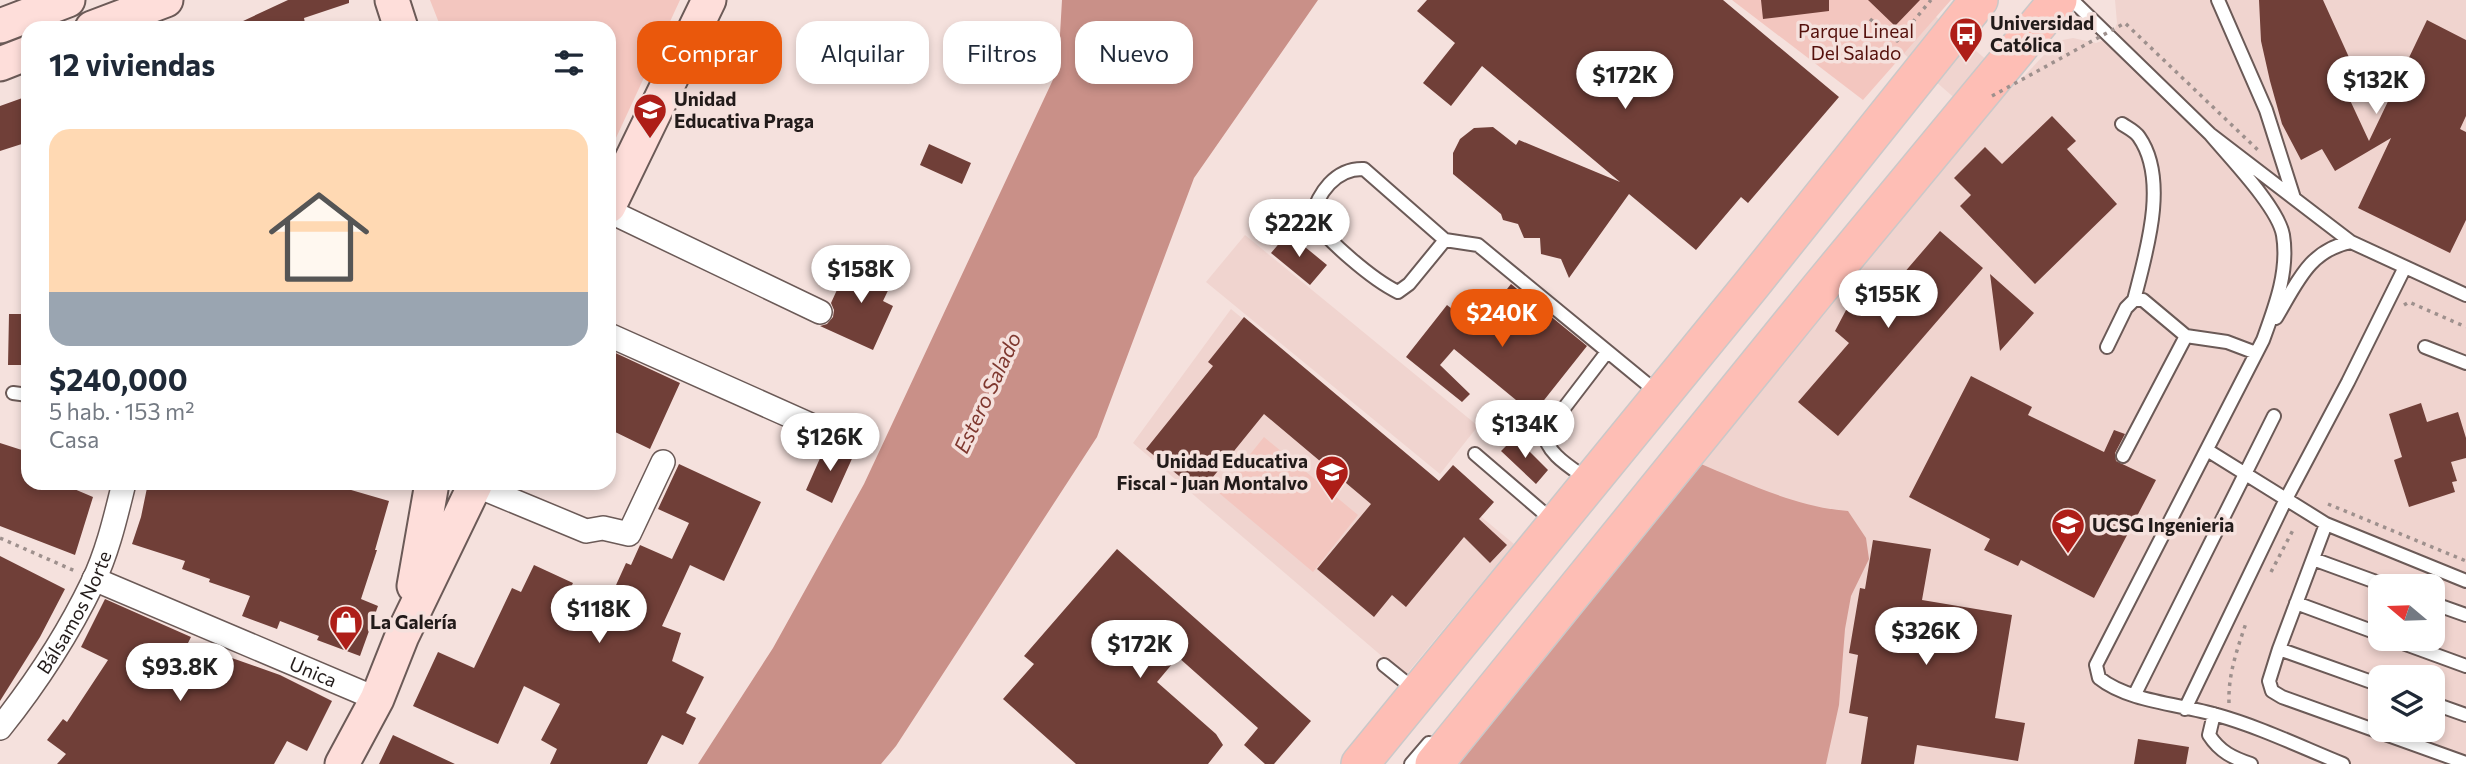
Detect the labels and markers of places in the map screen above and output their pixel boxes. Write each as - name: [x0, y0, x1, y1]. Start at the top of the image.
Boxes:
- place label: Universidad Católica: [1990, 11, 2094, 56]
- bus stop icon: Universidad Católica: [1947, 15, 1985, 64]
- pin: $172K: [1576, 52, 1674, 111]
- pin: $132K: [2327, 57, 2425, 116]
- place label: Unidad Educativa Praga: [674, 87, 814, 132]
- school or university icon: Unidad Educativa Praga: [631, 91, 669, 140]
- pin: $222K: [1250, 200, 1348, 259]
- pin: $158K: [812, 246, 910, 305]
- pin: $155K: [1839, 270, 1937, 330]
- pin: $240K: [1453, 290, 1551, 349]
- pin: $134K: [1476, 400, 1574, 460]
- pin: $126K: [781, 414, 879, 473]
- place label: Unidad Educativa Fiscal - Juan Montalvo: [1117, 449, 1308, 494]
- school or university icon: Unidad Educativa Fiscal - Juan Montalvo: [1313, 453, 1351, 502]
- school or university icon: UCSG Ingenieria: [2049, 506, 2087, 555]
- place label: UCSG Ingenieria: [2092, 513, 2234, 536]
- pin: $118K: [550, 586, 648, 645]
- shop icon: La Galería: [327, 603, 365, 652]
- pin: $326K: [1877, 608, 1975, 667]
- place label: La Galería: [370, 610, 457, 633]
- pin: $172K: [1091, 620, 1189, 680]
- pin: $93.8K: [123, 644, 237, 703]

